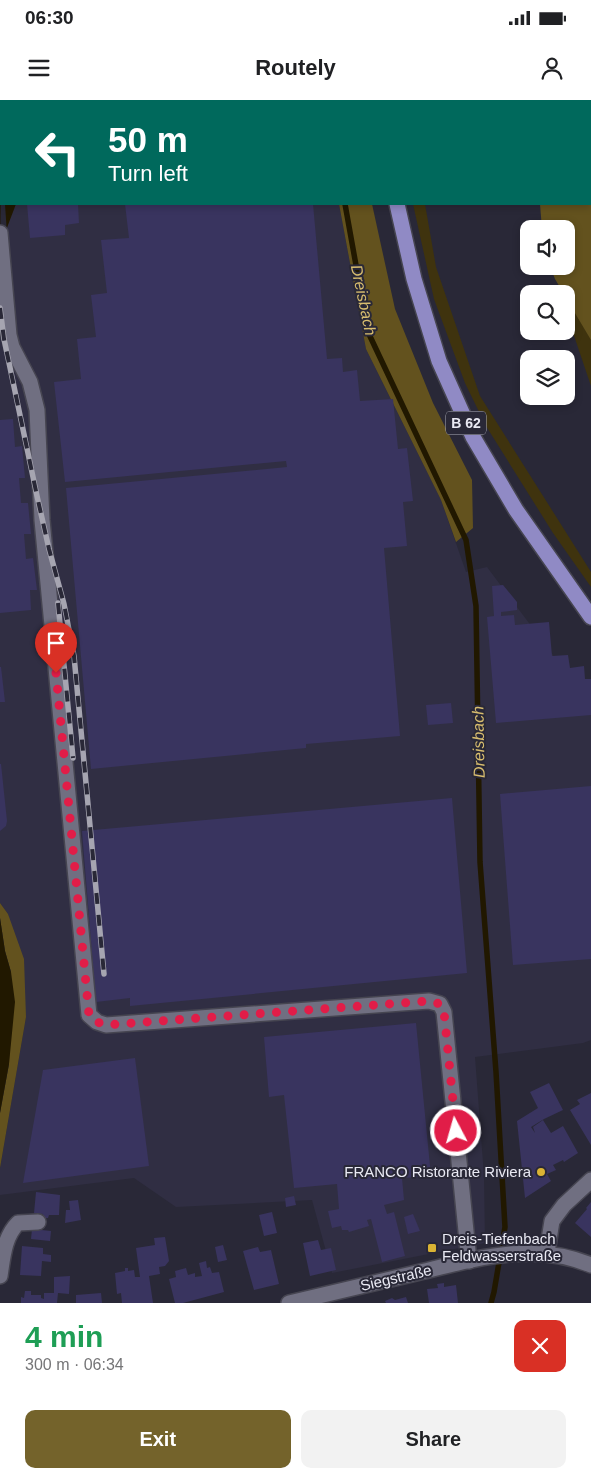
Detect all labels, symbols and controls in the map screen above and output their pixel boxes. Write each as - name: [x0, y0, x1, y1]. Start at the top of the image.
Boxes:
- text: 06:30: [25, 7, 74, 28]
- icon: menu: [25, 54, 53, 82]
- icon: person: [538, 54, 566, 82]
- text: Routely: [255, 55, 336, 80]
- icon: left: [25, 120, 90, 185]
- text: 50 m: [108, 120, 188, 159]
- text: Turn left: [108, 161, 188, 186]
- map controls: [520, 220, 575, 405]
- button: sound: [520, 220, 575, 275]
- water label: Dreisbach: [348, 263, 379, 337]
- button: search: [520, 285, 575, 340]
- button: layers: [520, 350, 575, 405]
- road number: B 62: [446, 412, 486, 434]
- pin: [35, 622, 77, 673]
- icon: arrive: [42, 629, 70, 657]
- water label: Dreisbach: [469, 706, 488, 778]
- position arrow: [429, 1104, 481, 1156]
- place label: FRANCO Ristorante Riviera: [344, 1163, 532, 1180]
- marker: FRANCO Ristorante Riviera: [535, 1166, 547, 1178]
- place label: Dreis-Tiefenbach Feldwasserstraße: [442, 1230, 561, 1264]
- marker: Dreis-Tiefenbach Feldwasserstraße: [426, 1242, 438, 1254]
- street label: Siegstraße: [359, 1261, 433, 1294]
- text: 4 min: [25, 1320, 103, 1353]
- button: close: [514, 1320, 566, 1372]
- text: 300 m · 06:34: [25, 1356, 124, 1373]
- button: Exit: [25, 1410, 291, 1468]
- button: Share: [301, 1410, 566, 1468]

